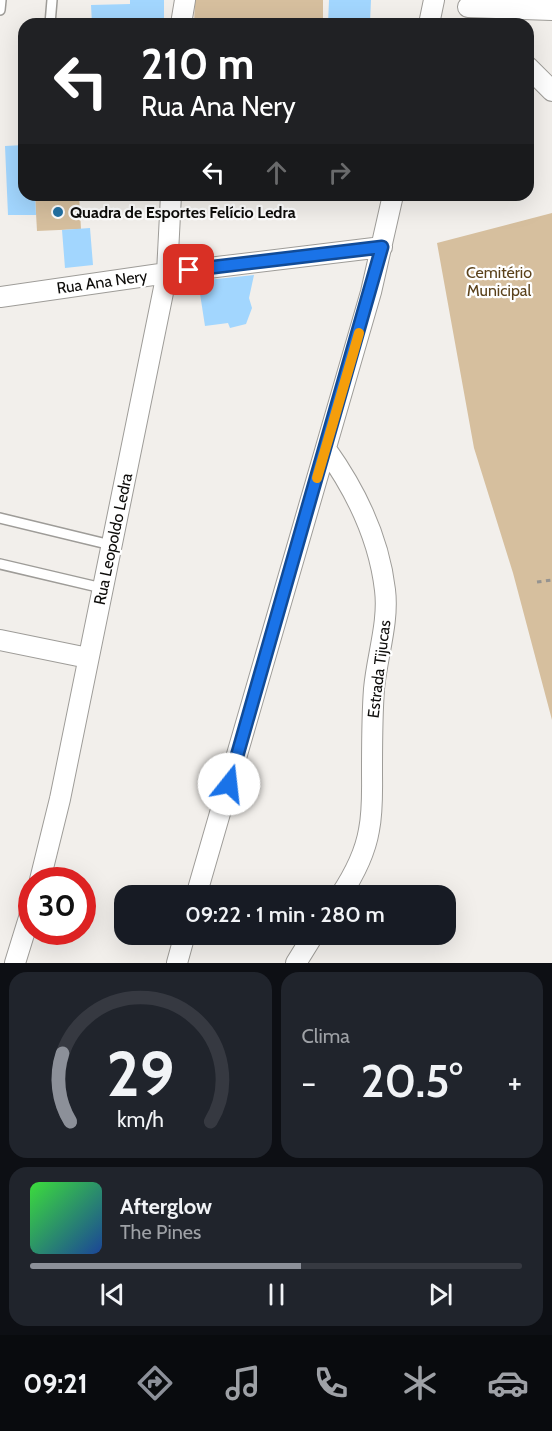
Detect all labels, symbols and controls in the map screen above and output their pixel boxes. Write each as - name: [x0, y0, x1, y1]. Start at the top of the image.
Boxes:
- text: 210 m: [141, 38, 254, 90]
- icon: left: [42, 42, 120, 120]
- text: Rua Ana Nery: [141, 90, 296, 123]
- icon: left: [197, 156, 230, 189]
- icon: ahead: [260, 156, 293, 189]
- icon: right: [323, 156, 356, 189]
- place label: Quadra de Esportes Felício Ledra: [70, 203, 296, 222]
- marker: Quadra de Esportes Felício Ledra: [51, 205, 65, 219]
- pin: [163, 244, 214, 295]
- icon: arrive: [172, 253, 205, 286]
- park label: Cemitério Municipal: [466, 263, 532, 300]
- street label: Rua Ana Nery: [55, 266, 149, 298]
- street label: Rua Leopoldo Ledra: [90, 471, 136, 607]
- street label: Estrada Tijucas: [364, 618, 394, 719]
- position arrow: [197, 752, 261, 816]
- speed limit sign: 30: [18, 867, 96, 945]
- text: 09:22 · 1 min · 280 m: [185, 901, 385, 928]
- text: Clima: [302, 1024, 350, 1048]
- text: 29: [106, 1036, 174, 1112]
- text: 20.5°: [361, 1054, 463, 1108]
- text: −: [302, 1062, 316, 1102]
- text: +: [507, 1062, 522, 1102]
- text: km/h: [117, 1106, 164, 1132]
- text: Afterglow: [120, 1193, 212, 1220]
- text: The Pines: [120, 1220, 201, 1244]
- icon: previous: [96, 1278, 129, 1311]
- icon: pause: [260, 1278, 293, 1311]
- icon: next: [424, 1278, 457, 1311]
- icon: directions: [134, 1362, 176, 1404]
- icon: music: [222, 1362, 264, 1404]
- icon: phone: [310, 1362, 352, 1404]
- icon: climate: [399, 1362, 441, 1404]
- icon: car: [487, 1362, 529, 1404]
- text: 09:21: [23, 1367, 88, 1400]

